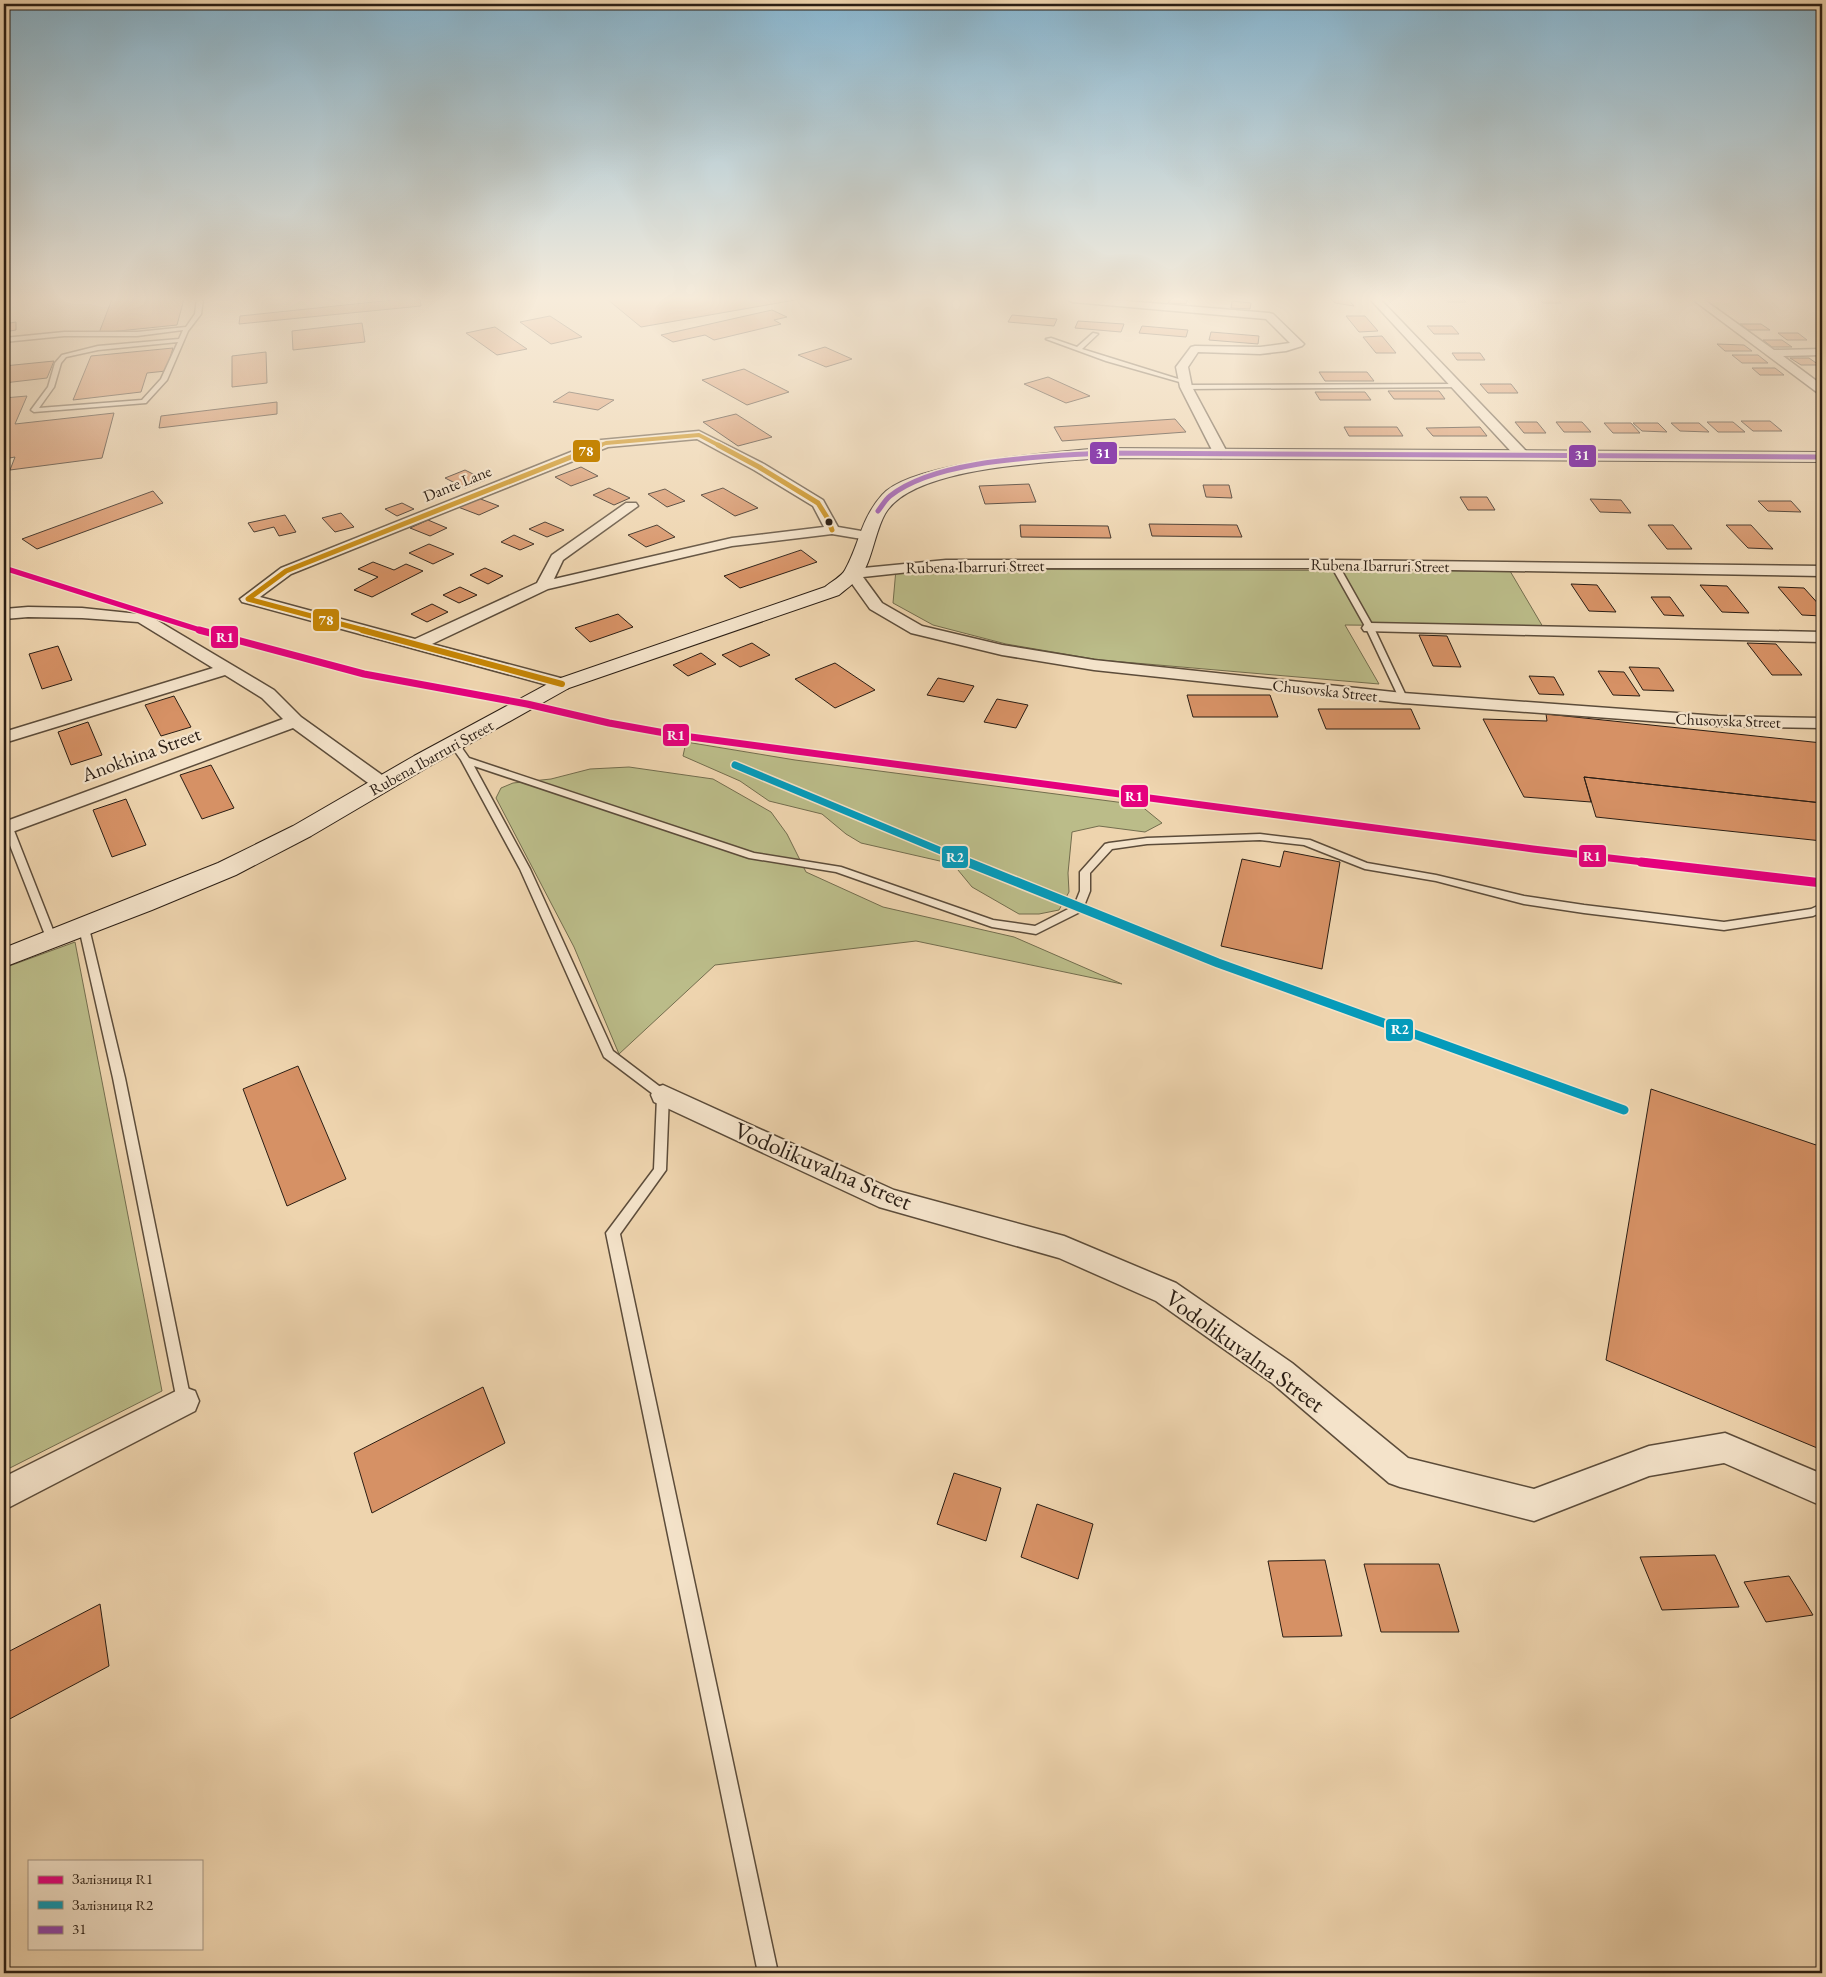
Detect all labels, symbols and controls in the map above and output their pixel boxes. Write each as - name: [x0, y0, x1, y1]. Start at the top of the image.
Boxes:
- line badge: 78: [572, 439, 601, 463]
- line badge: 31: [1089, 441, 1118, 465]
- text: 78: [579, 442, 593, 460]
- text: 31: [1096, 444, 1110, 462]
- line badge: 31: [1568, 444, 1597, 468]
- text: 31: [1575, 446, 1589, 464]
- street label: Dante Lane: [420, 460, 494, 507]
- unlabelled marker: [824, 517, 834, 527]
- street label: Rubena Ibarruri Street: [1310, 554, 1450, 577]
- street label: Rubena Ibarruri Street: [905, 555, 1045, 578]
- line badge: 78: [312, 608, 340, 632]
- text: 78: [319, 611, 333, 629]
- line badge: R1: [210, 625, 239, 649]
- text: R1: [216, 628, 234, 646]
- street label: Chusovska Street: [1271, 675, 1378, 706]
- street label: Chusovska Street: [1675, 708, 1781, 733]
- street label: Rubena Ibarruri Street: [365, 715, 497, 800]
- street label: Anokhina Street: [77, 720, 205, 788]
- line badge: R1: [662, 723, 690, 747]
- text: R1: [667, 726, 685, 744]
- line badge: R1: [1120, 784, 1149, 808]
- text: R1: [1125, 787, 1143, 805]
- line badge: R1: [1578, 844, 1607, 868]
- line badge: R2: [941, 845, 969, 869]
- text: R1: [1583, 847, 1601, 865]
- text: R2: [946, 848, 965, 866]
- line badge: R2: [1385, 1018, 1414, 1042]
- text: R2: [1391, 1020, 1410, 1038]
- street label: Vodolikuvalna Street: [730, 1114, 917, 1217]
- street label: Vodolikuvalna Street: [1159, 1282, 1332, 1419]
- legend: [28, 1860, 202, 1950]
- text: Залізниця R1: [72, 1869, 153, 1888]
- text: Залізниця R2: [72, 1895, 154, 1914]
- text: 31: [72, 1919, 86, 1938]

